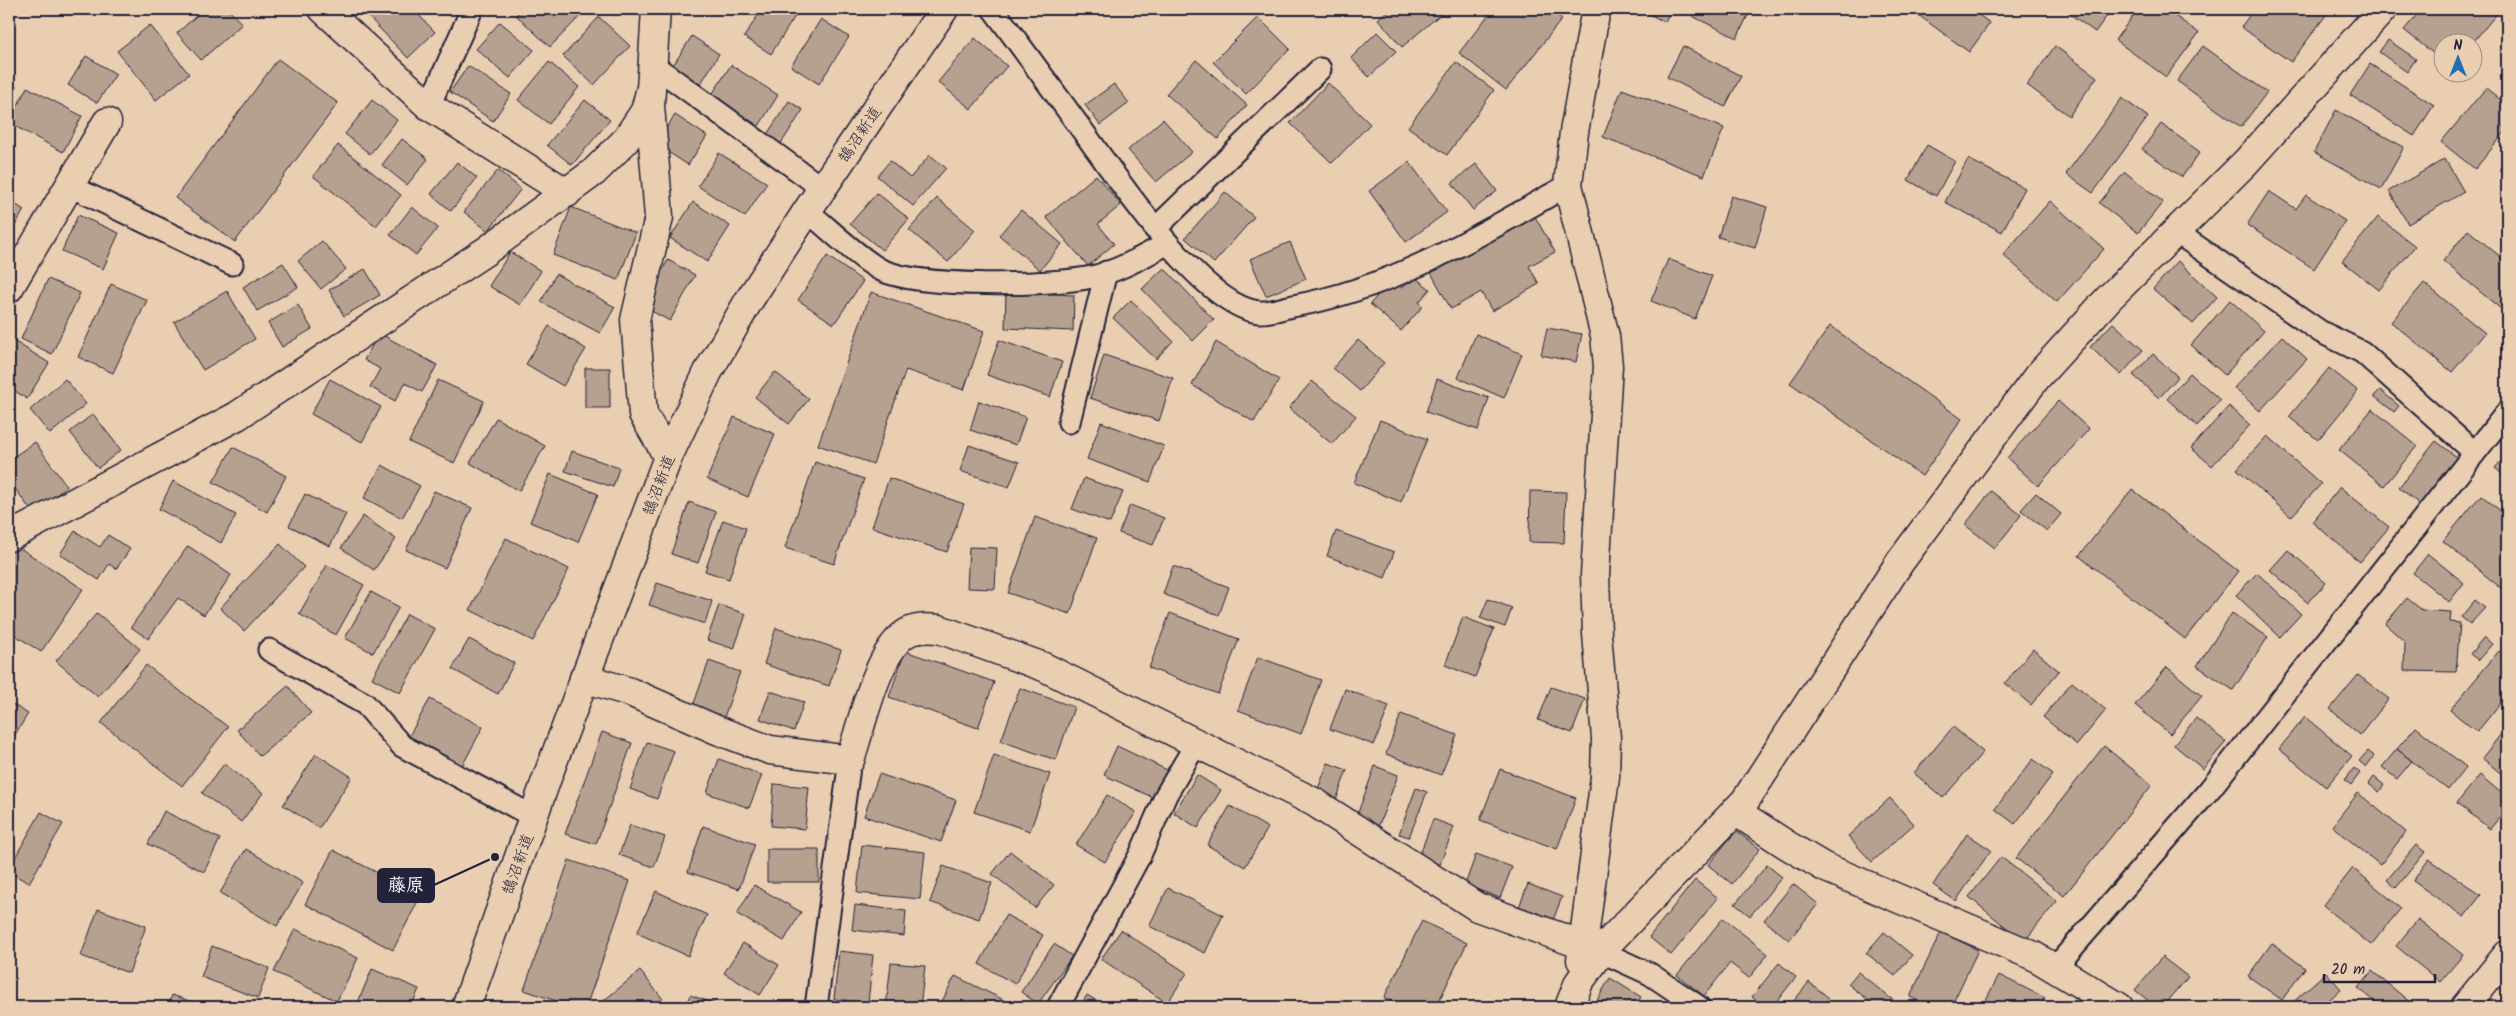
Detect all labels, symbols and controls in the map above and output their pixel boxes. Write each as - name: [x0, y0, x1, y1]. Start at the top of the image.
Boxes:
- north arrow: [2434, 32, 2484, 82]
- text: N: [2454, 35, 2463, 57]
- street label: 鵠沼新道: [832, 101, 889, 168]
- street label: 鵠沼新道: [636, 451, 683, 520]
- street label: 鵠沼新道: [496, 830, 541, 899]
- callout: 藤原: [378, 869, 434, 902]
- text: 藤原: [388, 872, 424, 901]
- scale bar: [2324, 951, 2435, 983]
- text: 20 m: [2331, 958, 2365, 982]

